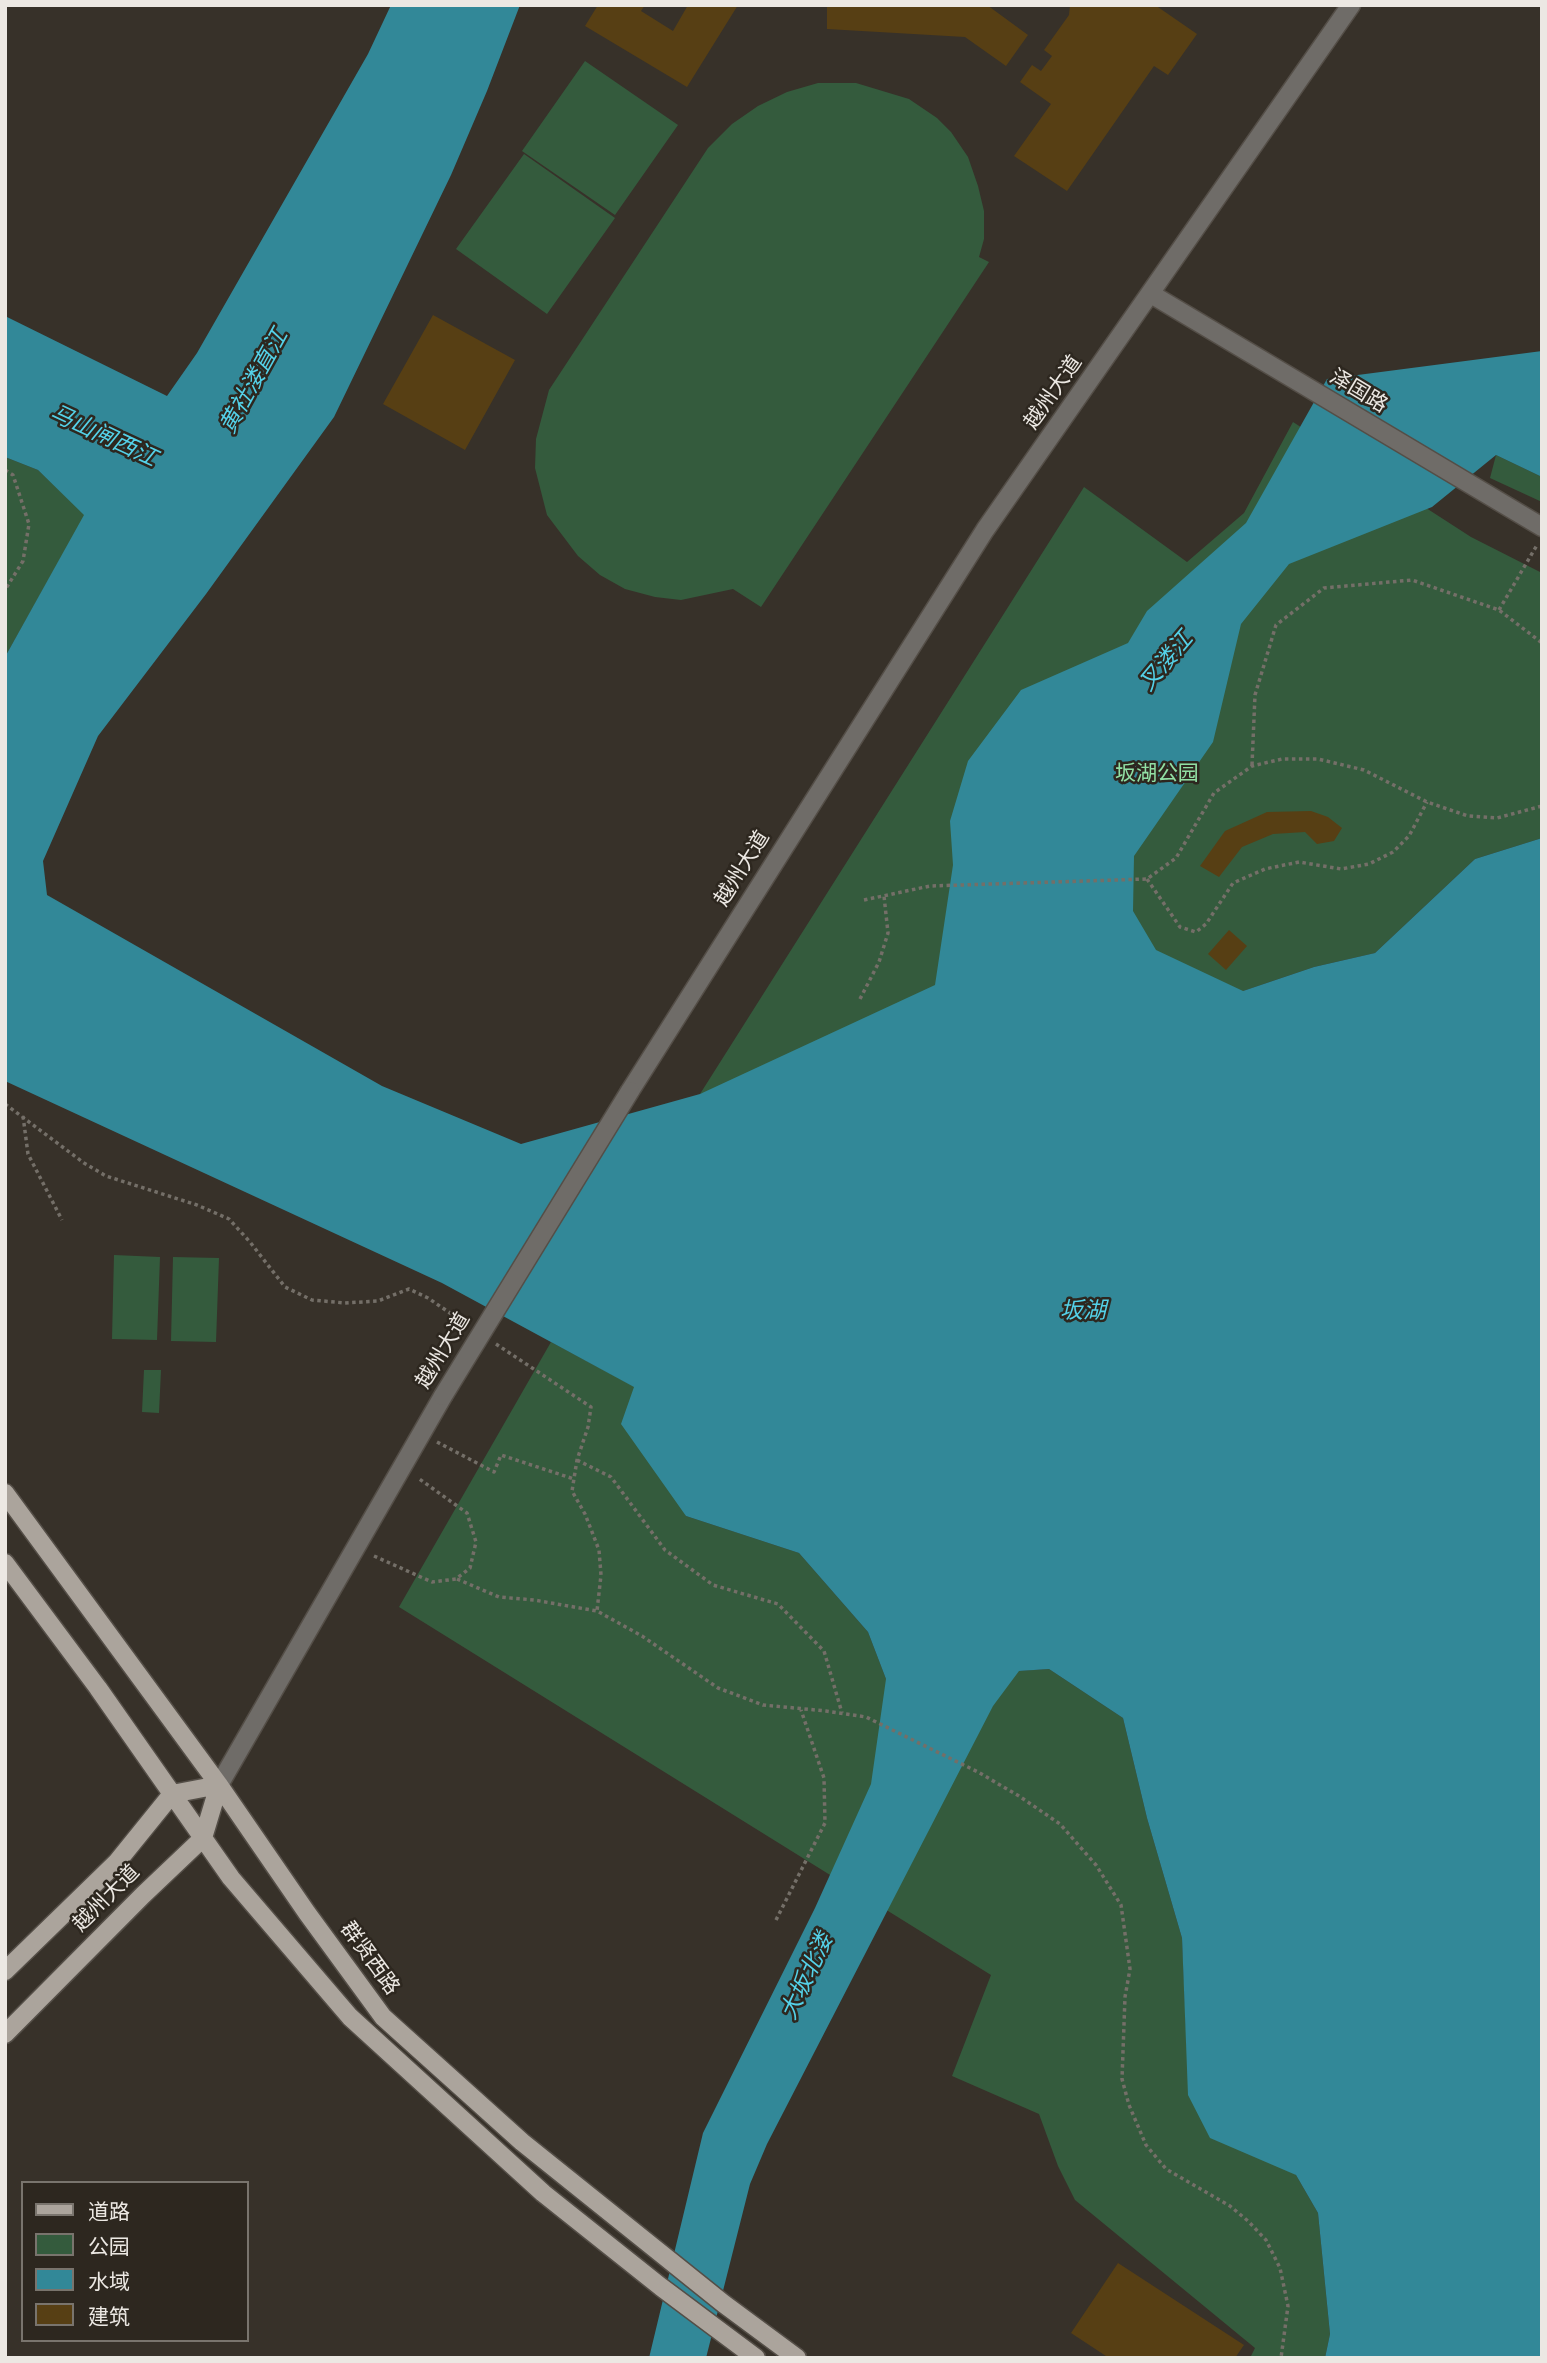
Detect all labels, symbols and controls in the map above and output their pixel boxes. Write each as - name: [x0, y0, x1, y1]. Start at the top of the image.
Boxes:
- water label: 黄社溇直江: [215, 325, 295, 439]
- street label: 越州大道: [1020, 351, 1088, 435]
- street label: 泽国路: [1325, 365, 1391, 419]
- water label: 马山闸西江: [45, 400, 161, 474]
- water label: 叉溇江: [1134, 627, 1200, 697]
- park label: 坂湖公园: [1115, 762, 1199, 788]
- street label: 越州大道: [710, 827, 776, 911]
- water label: 坂湖: [1060, 1298, 1106, 1326]
- street label: 越州大道: [412, 1309, 476, 1393]
- street label: 越州大道: [68, 1860, 146, 1938]
- street label: 群贤西路: [334, 1918, 404, 2000]
- water label: 大坂北溇: [776, 1929, 840, 2025]
- legend: [21, 2181, 248, 2342]
- text: 道路: [88, 2200, 130, 2224]
- text: 公园: [88, 2235, 130, 2259]
- text: 水域: [88, 2270, 130, 2294]
- text: 建筑: [88, 2305, 130, 2329]

